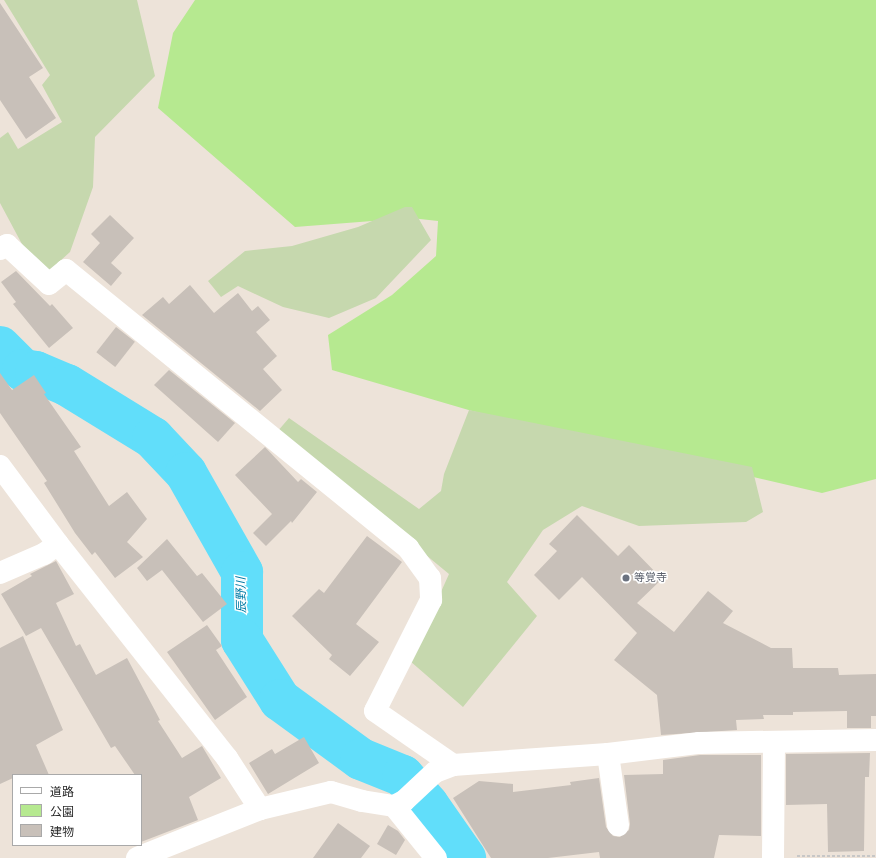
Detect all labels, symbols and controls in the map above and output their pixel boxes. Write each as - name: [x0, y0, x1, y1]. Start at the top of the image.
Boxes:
- place label: 等覚寺: [634, 571, 667, 585]
- marker: 等覚寺: [621, 573, 631, 583]
- water label: 辰野川: [234, 577, 250, 613]
- legend: [12, 774, 142, 846]
- text: 道路: [50, 785, 74, 799]
- text: 公園: [50, 805, 74, 819]
- text: 建物: [50, 825, 74, 839]

